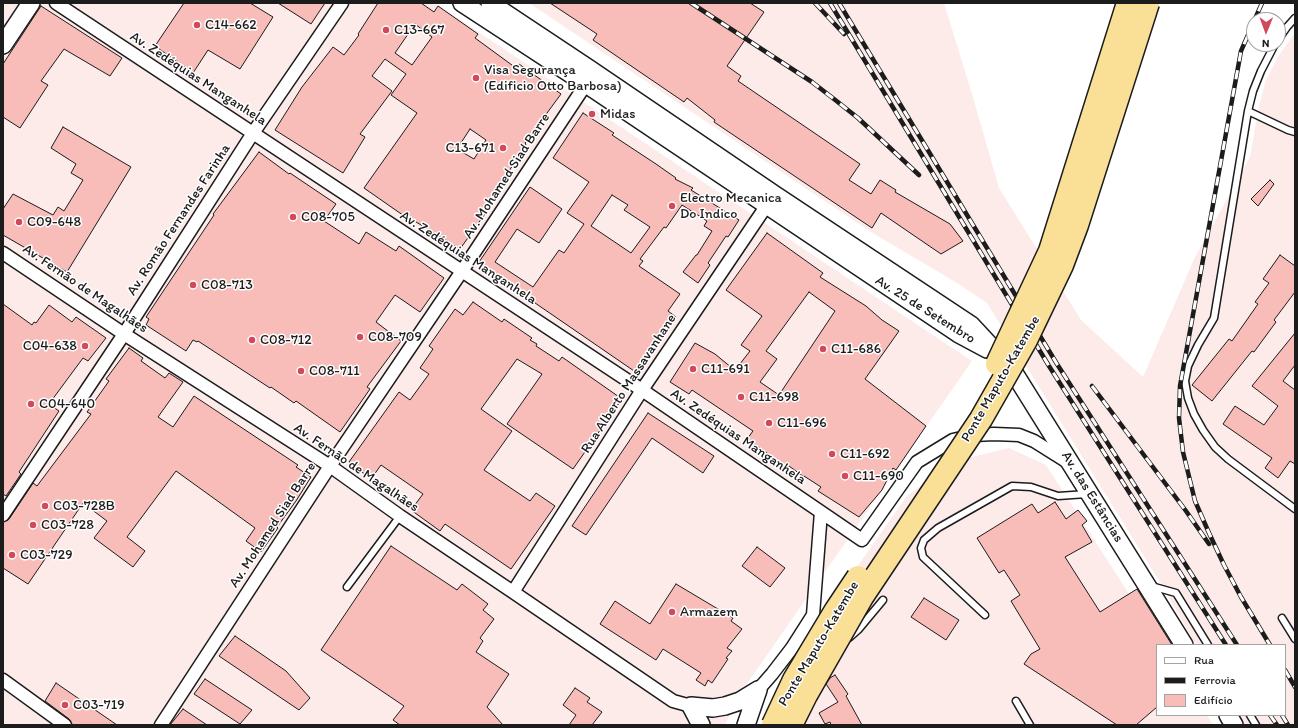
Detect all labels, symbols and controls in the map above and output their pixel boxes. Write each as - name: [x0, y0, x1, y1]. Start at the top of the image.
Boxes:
- north arrow: [1246, 12, 1286, 52]
- place label: C14-662: [205, 17, 257, 33]
- marker: C14-662: [192, 20, 202, 30]
- place label: C13-667: [394, 22, 444, 38]
- marker: C13-667: [381, 25, 391, 35]
- street label: Av. Zedéquias Manganhela: [126, 28, 270, 130]
- text: N: [1262, 37, 1270, 50]
- place label: Visa Segurança (Edificio Otto Barbosa): [484, 62, 622, 94]
- marker: Visa Segurança (Edificio Otto Barbosa): [471, 73, 481, 83]
- place label: Midas: [600, 106, 635, 122]
- marker: Midas: [587, 109, 597, 119]
- street label: Av. Mohamed Siad Barre: [460, 110, 554, 242]
- place label: C13-671: [445, 140, 495, 156]
- street label: Av. Romão Fernandes Farinha: [124, 141, 234, 299]
- marker: C13-671: [498, 143, 508, 153]
- place label: Electro Mecanica Do Indico: [680, 190, 782, 222]
- marker: Electro Mecanica Do Indico: [667, 201, 677, 211]
- street label: Av. Zedéquias Manganhela: [396, 207, 540, 309]
- place label: C08-705: [301, 209, 355, 225]
- marker: C08-705: [288, 212, 298, 222]
- place label: C09-648: [27, 214, 81, 230]
- marker: C09-648: [14, 217, 24, 227]
- street label: Av. Fernão de Magalhães: [19, 241, 151, 337]
- street label: Av. 25 de Setembro: [872, 272, 978, 348]
- place label: C08-713: [201, 277, 253, 293]
- marker: C08-713: [188, 280, 198, 290]
- street label: Rua Alberto Massavanhane: [578, 311, 680, 457]
- street label: Ponte Maputo-Katembe: [958, 313, 1044, 445]
- place label: C08-709: [368, 329, 422, 345]
- place label: C08-712: [260, 332, 312, 348]
- marker: C08-709: [355, 332, 365, 342]
- marker: C08-712: [247, 335, 257, 345]
- place label: C04-638: [23, 338, 77, 354]
- marker: C04-638: [80, 341, 90, 351]
- place label: C11-686: [831, 341, 881, 357]
- marker: C11-686: [818, 344, 828, 354]
- place label: C11-691: [701, 361, 750, 377]
- place label: C08-711: [309, 363, 360, 379]
- marker: C11-691: [688, 364, 698, 374]
- marker: C08-711: [296, 366, 306, 376]
- street label: Av. Zedéquias Manganhela: [667, 385, 809, 489]
- place label: C11-698: [749, 389, 799, 405]
- marker: C11-698: [736, 392, 746, 402]
- place label: C04-640: [39, 396, 95, 412]
- marker: C04-640: [26, 399, 36, 409]
- place label: C11-696: [777, 415, 827, 431]
- marker: C11-696: [764, 418, 774, 428]
- street label: Av. Fernão de Magalhães: [290, 420, 422, 516]
- place label: C11-692: [840, 446, 890, 462]
- street label: Av. das Estâncias: [1057, 448, 1127, 546]
- marker: C11-692: [827, 449, 837, 459]
- street label: Av. Mohamed Siad Barre: [226, 459, 320, 591]
- place label: C11-690: [853, 468, 904, 484]
- marker: C11-690: [840, 471, 850, 481]
- place label: C03-728B: [53, 498, 115, 514]
- marker: C03-728B: [40, 501, 50, 511]
- place label: C03-728: [41, 517, 94, 533]
- marker: C03-728: [28, 520, 38, 530]
- place label: C03-729: [20, 547, 72, 563]
- marker: C03-729: [7, 550, 17, 560]
- street label: Ponte Maputo-Katembe: [775, 578, 863, 710]
- place label: Armazem: [680, 604, 738, 620]
- marker: Armazem: [667, 607, 677, 617]
- legend: [1156, 644, 1286, 716]
- text: Rua: [1194, 653, 1214, 667]
- text: Ferrovia: [1194, 673, 1236, 687]
- text: Edifício: [1194, 693, 1233, 707]
- place label: C03-719: [73, 697, 125, 713]
- marker: C03-719: [60, 700, 70, 710]

